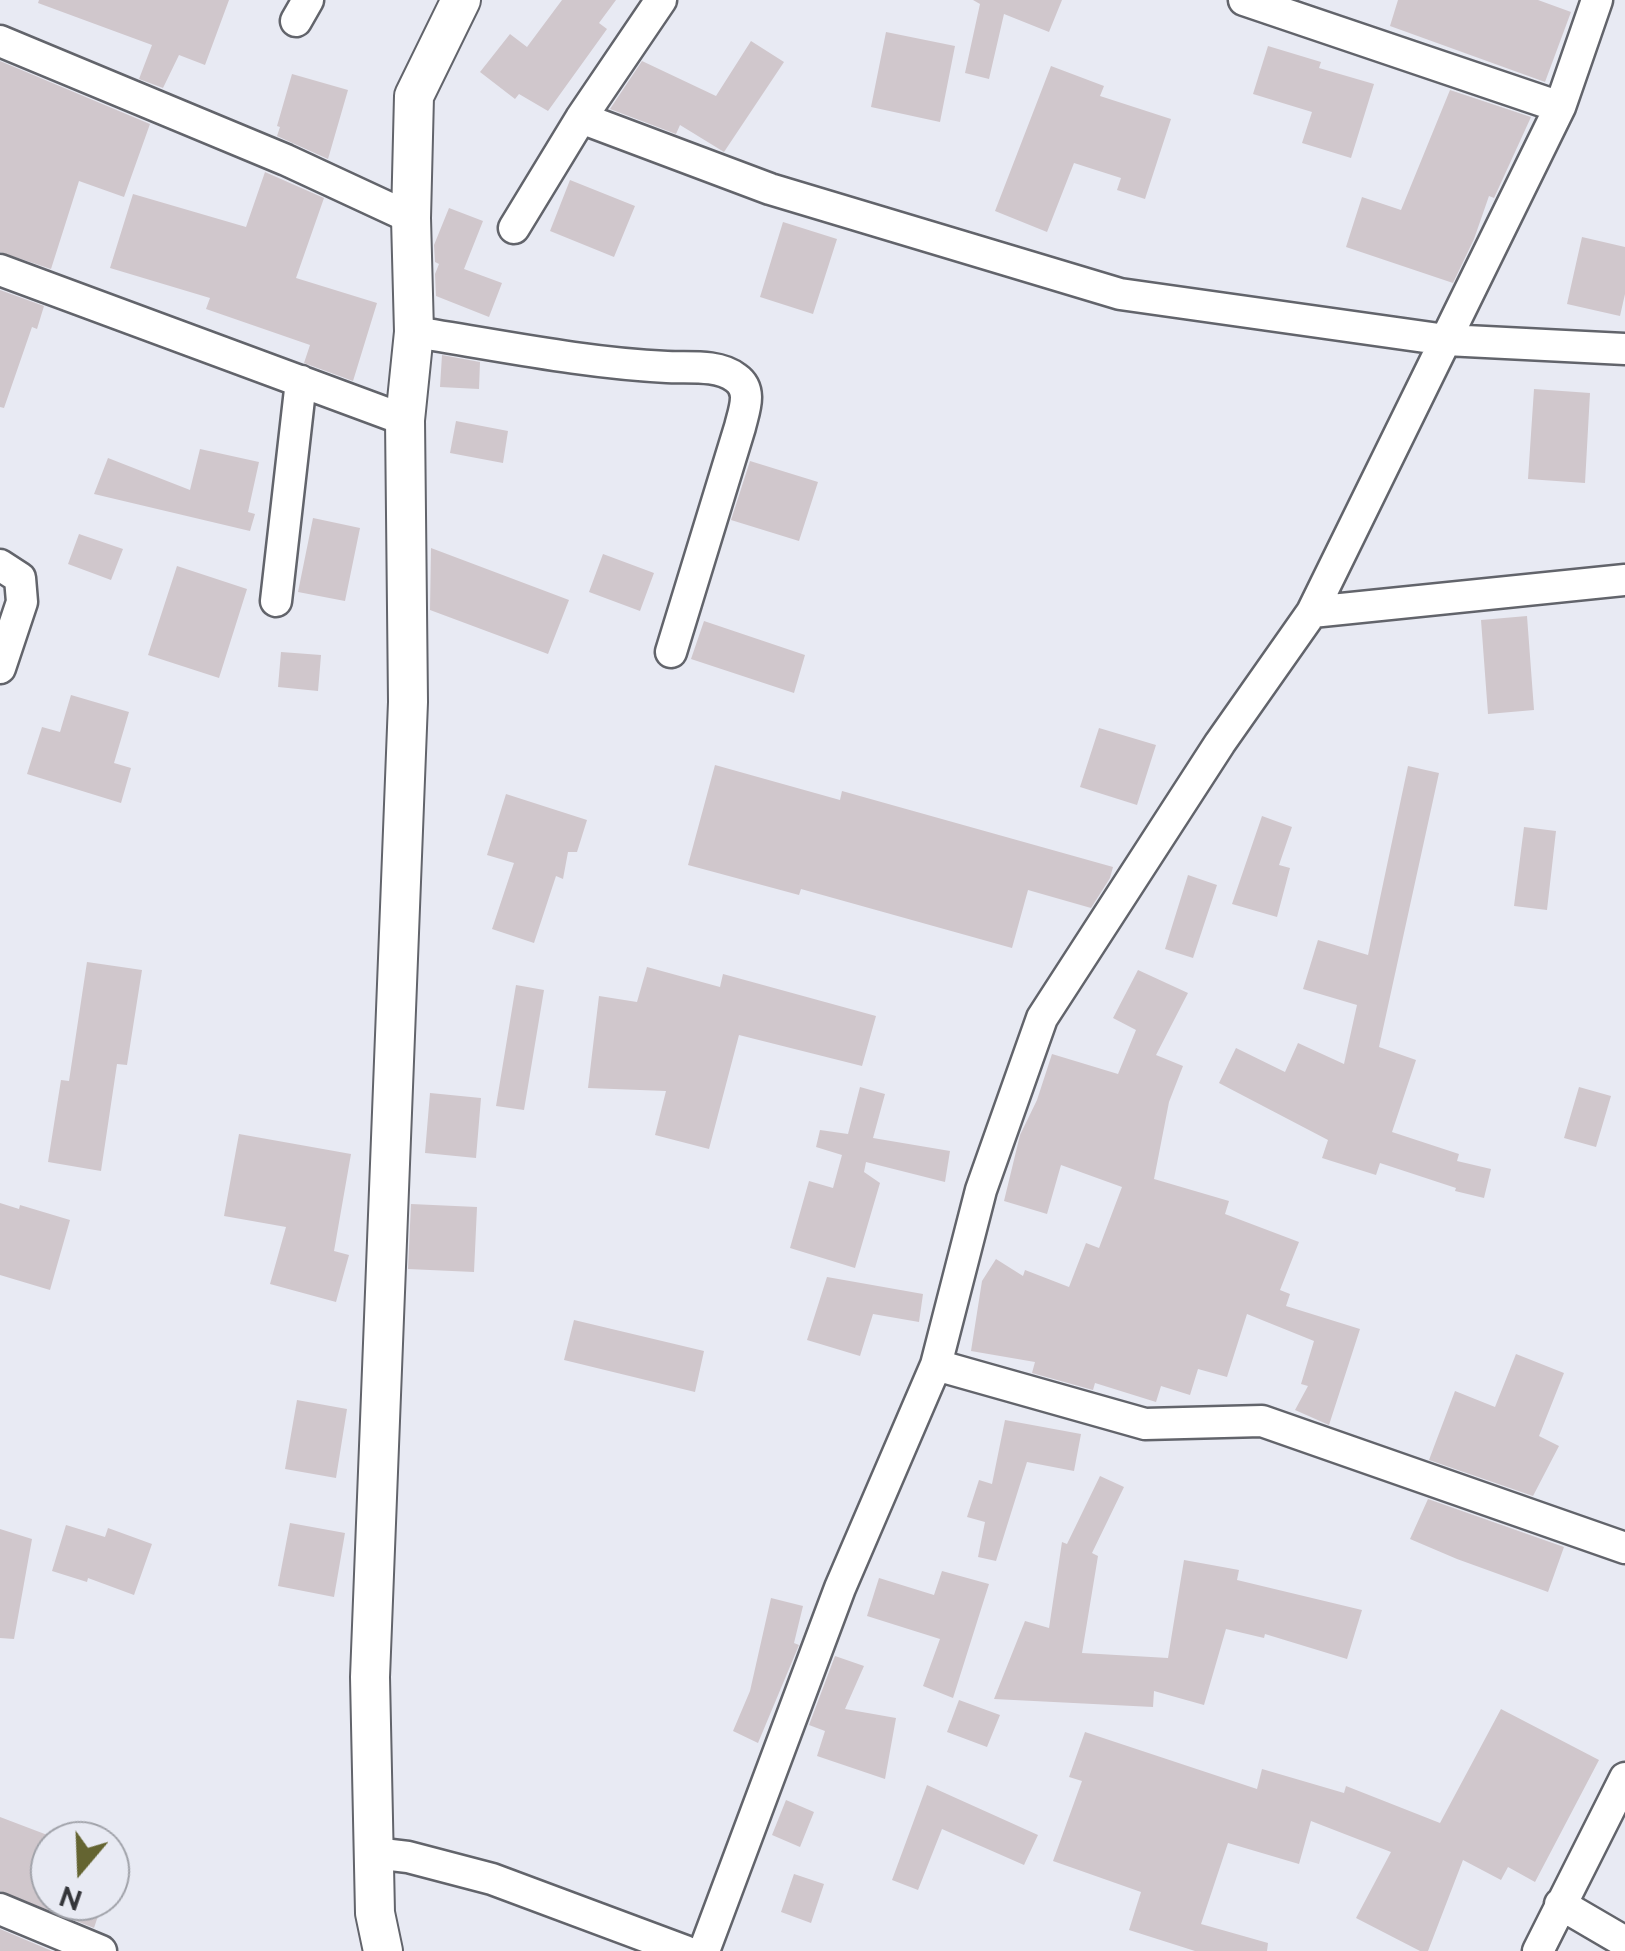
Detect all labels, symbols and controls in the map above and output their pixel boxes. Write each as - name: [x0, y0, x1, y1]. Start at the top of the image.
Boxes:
- north arrow: [30, 1821, 130, 1921]
- text: N: [55, 1879, 86, 1917]

